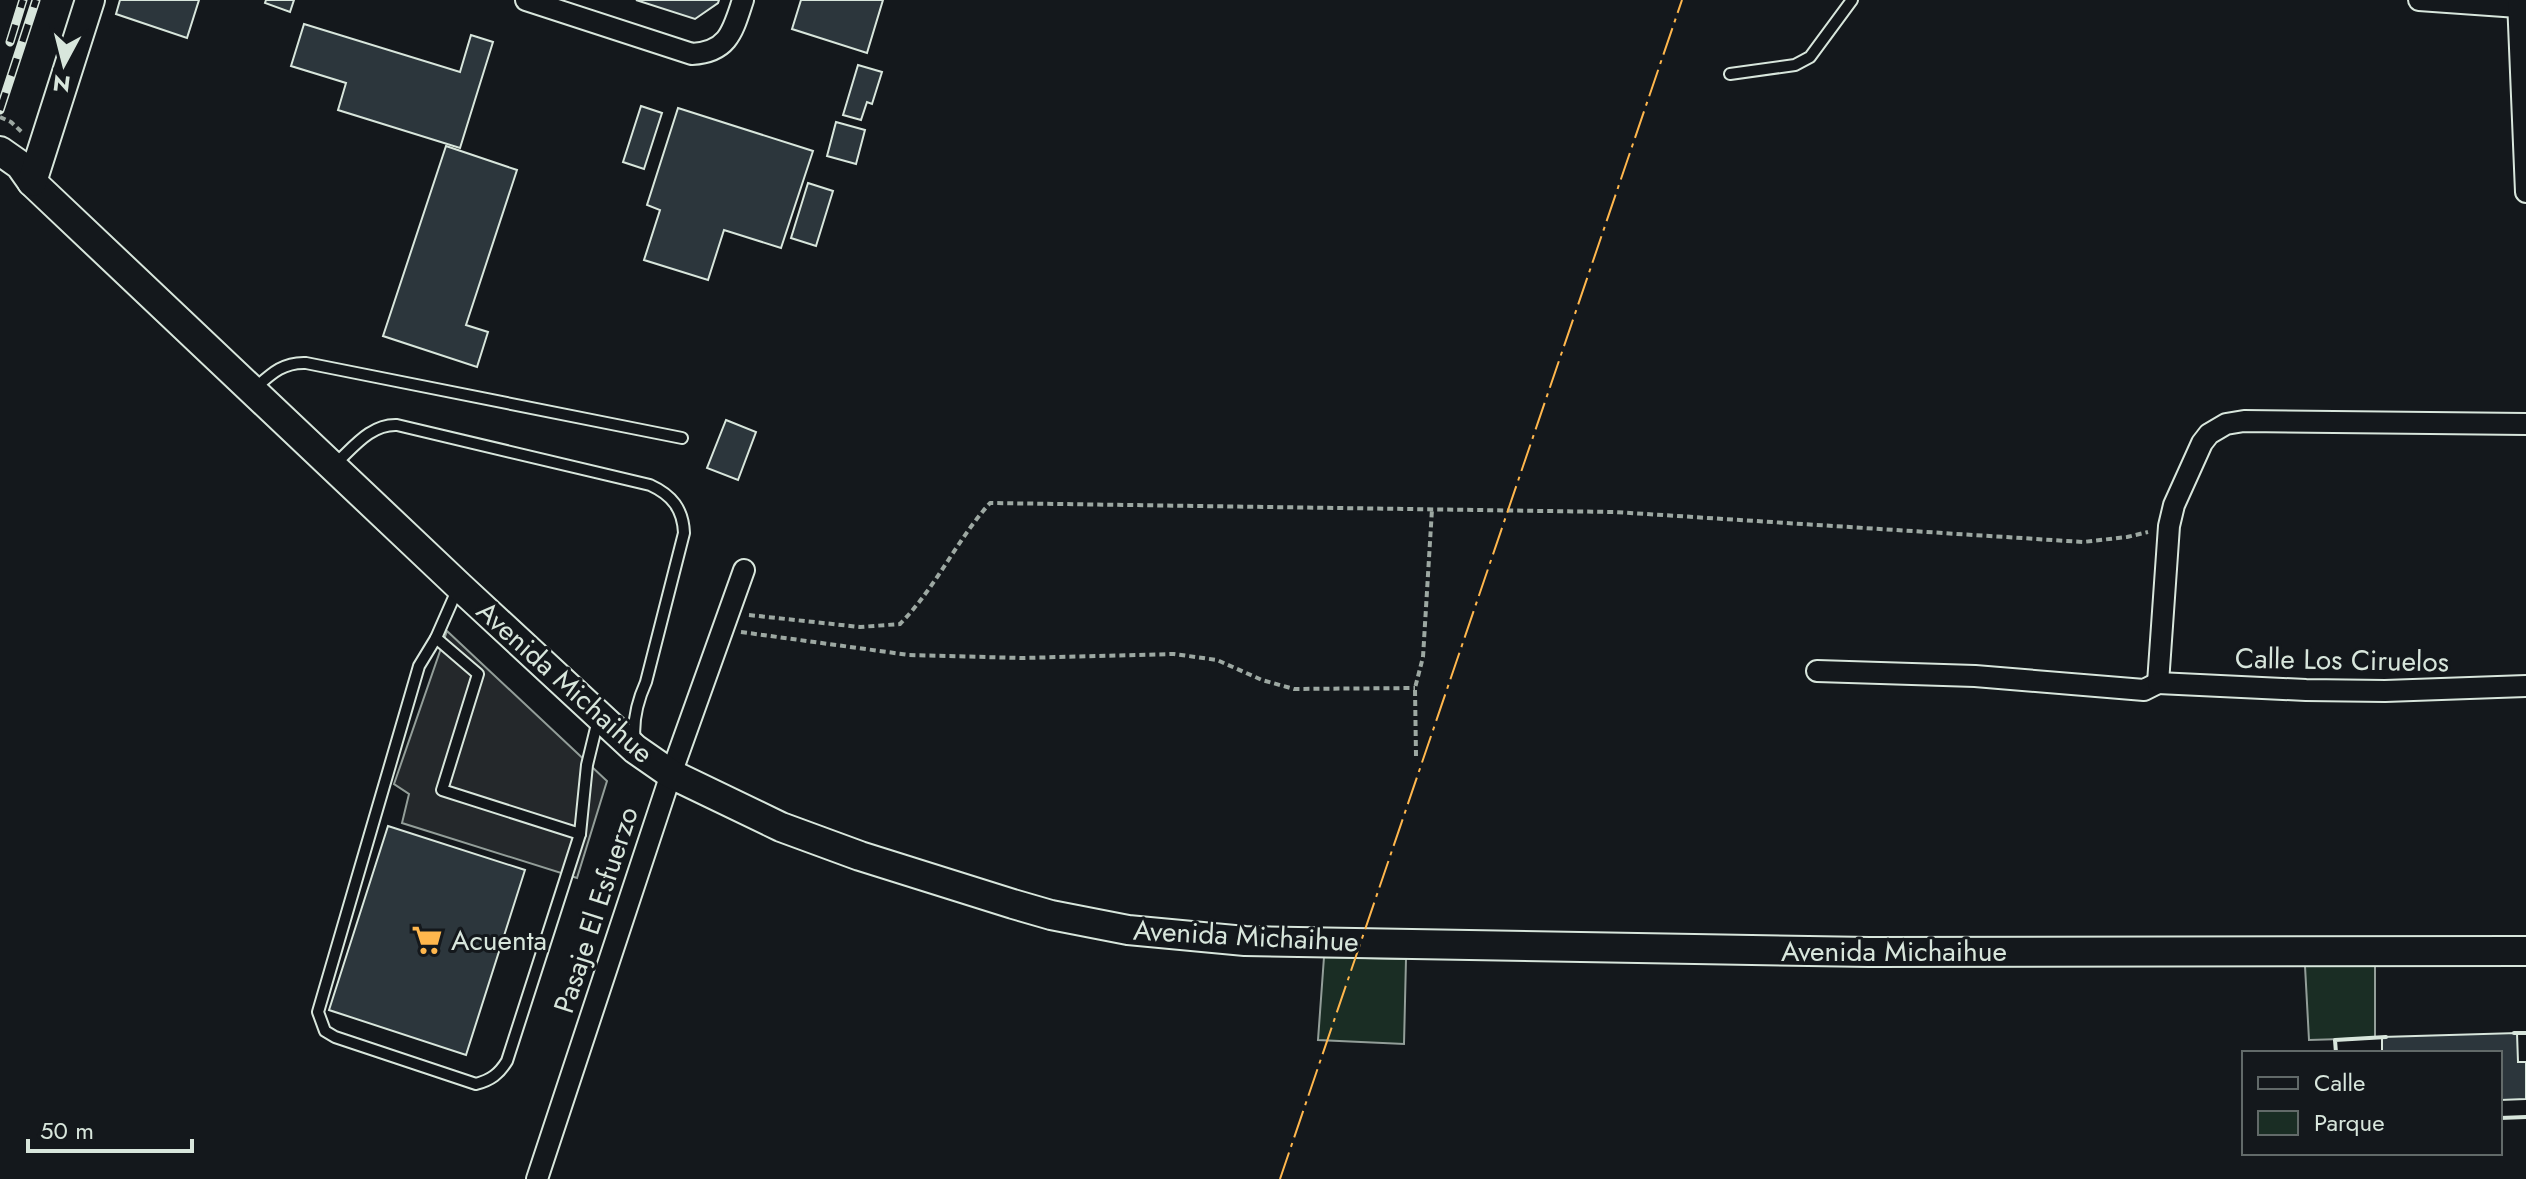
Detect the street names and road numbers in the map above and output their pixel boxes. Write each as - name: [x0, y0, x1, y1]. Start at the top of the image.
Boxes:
- street label: Avenida Michaihue: [467, 591, 663, 773]
- street label: Calle Los Ciruelos: [2235, 638, 2449, 682]
- street label: Pasaje El Esfuerzo: [543, 802, 649, 1018]
- street label: Avenida Michaihue: [1132, 910, 1360, 962]
- street label: Avenida Michaihue: [1781, 931, 2007, 972]

